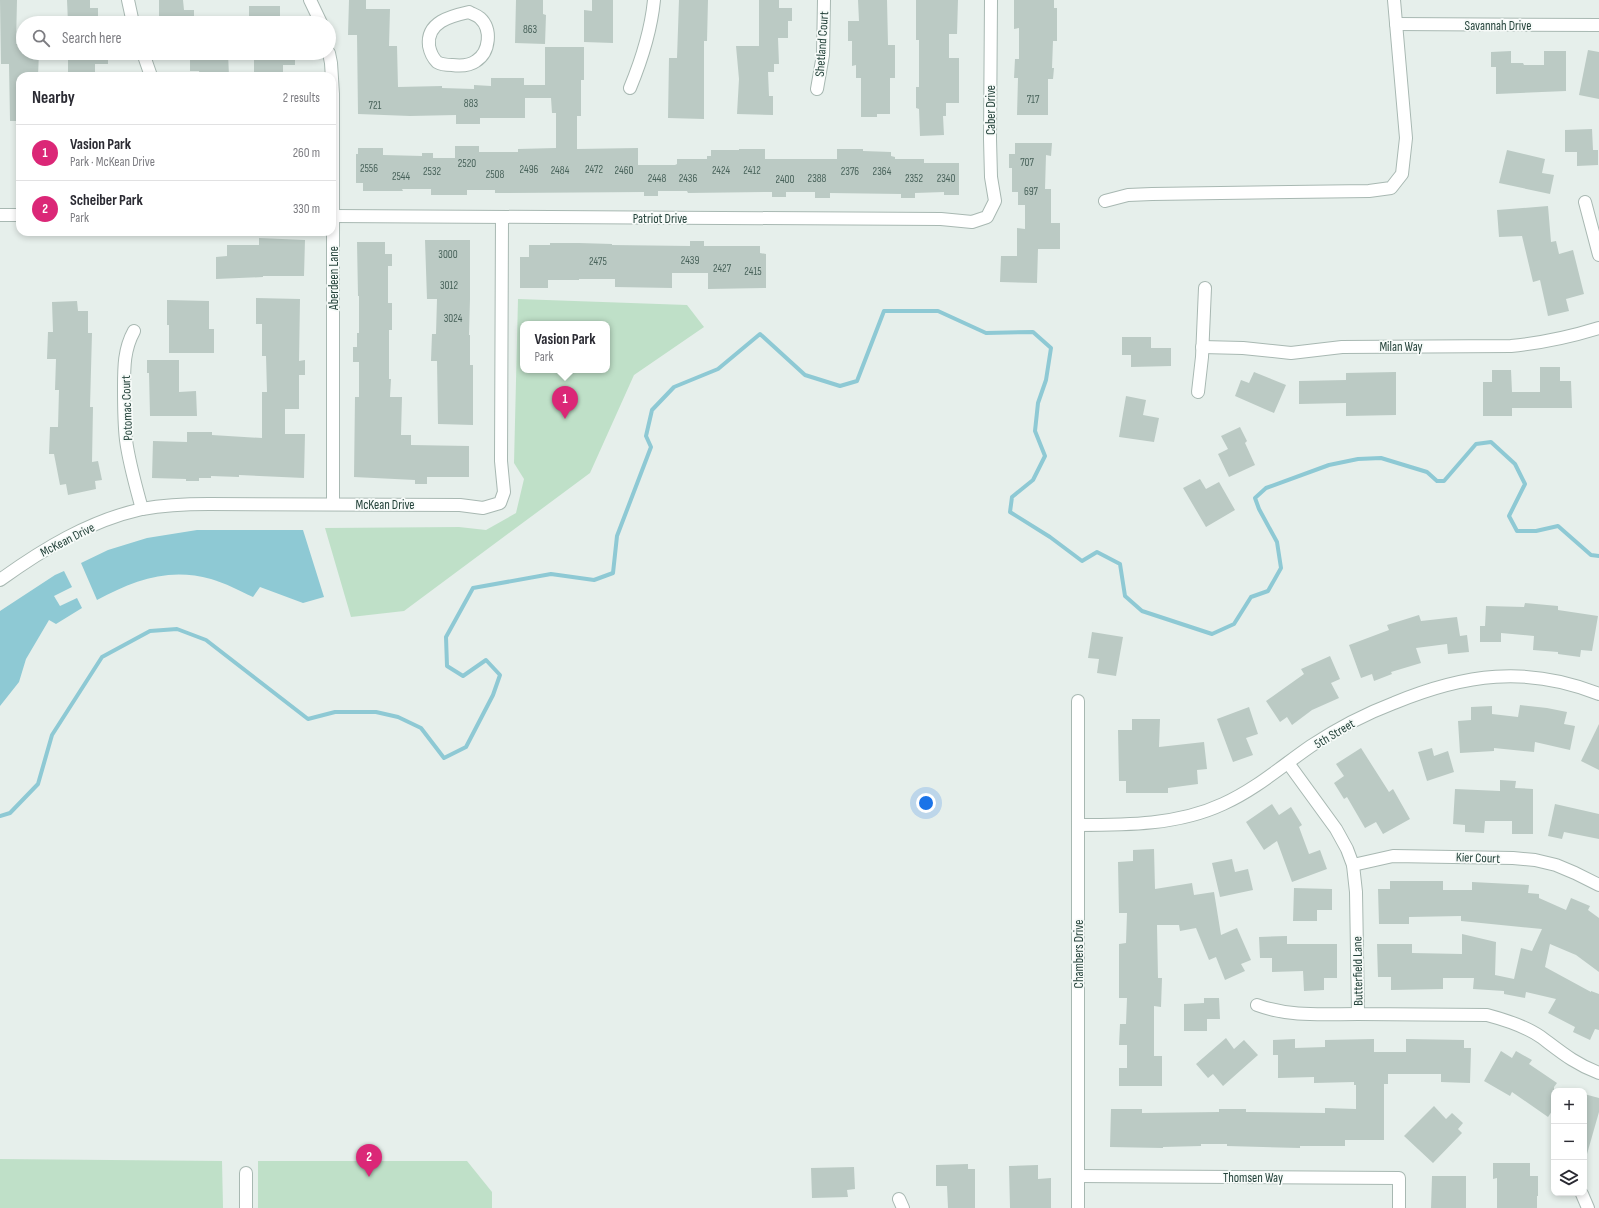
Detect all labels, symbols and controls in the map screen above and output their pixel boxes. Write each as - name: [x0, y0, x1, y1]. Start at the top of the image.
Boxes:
- street label: Shetland Court: [812, 11, 832, 77]
- search box: [16, 16, 336, 60]
- street label: Savannah Drive: [1465, 18, 1531, 34]
- house number: 863: [523, 23, 538, 36]
- icon: search: [30, 27, 52, 49]
- text: Search here: [62, 29, 122, 48]
- street label: Caber Drive: [983, 85, 999, 135]
- text: Nearby: [32, 88, 75, 108]
- text: 2 results: [283, 90, 320, 106]
- house number: 717: [1027, 93, 1040, 106]
- house number: 883: [464, 97, 479, 110]
- house number: 721: [369, 99, 382, 112]
- text: Vasion Park: [70, 135, 131, 154]
- text: 1: [42, 145, 48, 161]
- text: 260 m: [293, 145, 320, 161]
- text: Park · McKean Drive: [70, 154, 155, 170]
- house number: 707: [1020, 156, 1034, 169]
- house number: 2520: [458, 157, 476, 170]
- house number: 2556: [360, 162, 378, 175]
- house number: 2496: [520, 163, 539, 176]
- house number: 2472: [585, 163, 603, 176]
- house number: 2484: [551, 164, 570, 177]
- house number: 2460: [615, 164, 633, 177]
- house number: 2424: [712, 164, 730, 177]
- house number: 2412: [743, 164, 761, 177]
- house number: 2532: [423, 165, 442, 178]
- house number: 2376: [841, 165, 859, 178]
- house number: 2364: [873, 165, 892, 178]
- house number: 2508: [486, 168, 505, 181]
- house number: 2544: [392, 170, 411, 183]
- house number: 2448: [648, 172, 666, 185]
- house number: 2436: [679, 172, 697, 185]
- house number: 2388: [808, 172, 827, 185]
- house number: 2352: [905, 172, 924, 185]
- house number: 2340: [937, 172, 955, 185]
- house number: 2400: [776, 173, 795, 186]
- house number: 697: [1024, 185, 1039, 198]
- text: Scheiber Park: [70, 191, 143, 210]
- text: 2: [42, 201, 48, 217]
- text: 330 m: [293, 201, 320, 217]
- text: Park: [70, 210, 89, 226]
- street label: Patriot Drive: [633, 211, 687, 227]
- street label: Aberdeen Lane: [326, 246, 342, 311]
- house number: 3000: [438, 248, 458, 261]
- house number: 2439: [681, 254, 699, 267]
- house number: 2475: [589, 255, 607, 268]
- house number: 2427: [713, 262, 732, 275]
- house number: 2415: [744, 265, 762, 278]
- house number: 3012: [440, 279, 458, 292]
- house number: 3024: [444, 312, 463, 325]
- popup: [520, 321, 610, 373]
- text: Vasion Park: [534, 330, 596, 349]
- street label: Milan Way: [1379, 339, 1423, 355]
- text: Park: [534, 349, 554, 365]
- street label: Potomac Court: [118, 375, 136, 441]
- pin: 1: [552, 386, 578, 419]
- street label: McKean Drive: [355, 497, 415, 513]
- street label: McKean Drive: [37, 519, 97, 560]
- street label: 5th Street: [1311, 716, 1358, 752]
- your location: [916, 793, 936, 813]
- street label: Kier Court: [1456, 849, 1500, 867]
- street label: Chambers Drive: [1071, 920, 1087, 988]
- street label: Butterfield Lane: [1349, 936, 1367, 1006]
- map controls: [1551, 1088, 1587, 1196]
- button: +: [1551, 1088, 1587, 1124]
- button: −: [1551, 1124, 1587, 1160]
- pin: 2: [356, 1144, 382, 1177]
- button: layers: [1551, 1160, 1587, 1196]
- street label: Thomsen Way: [1223, 1170, 1283, 1186]

